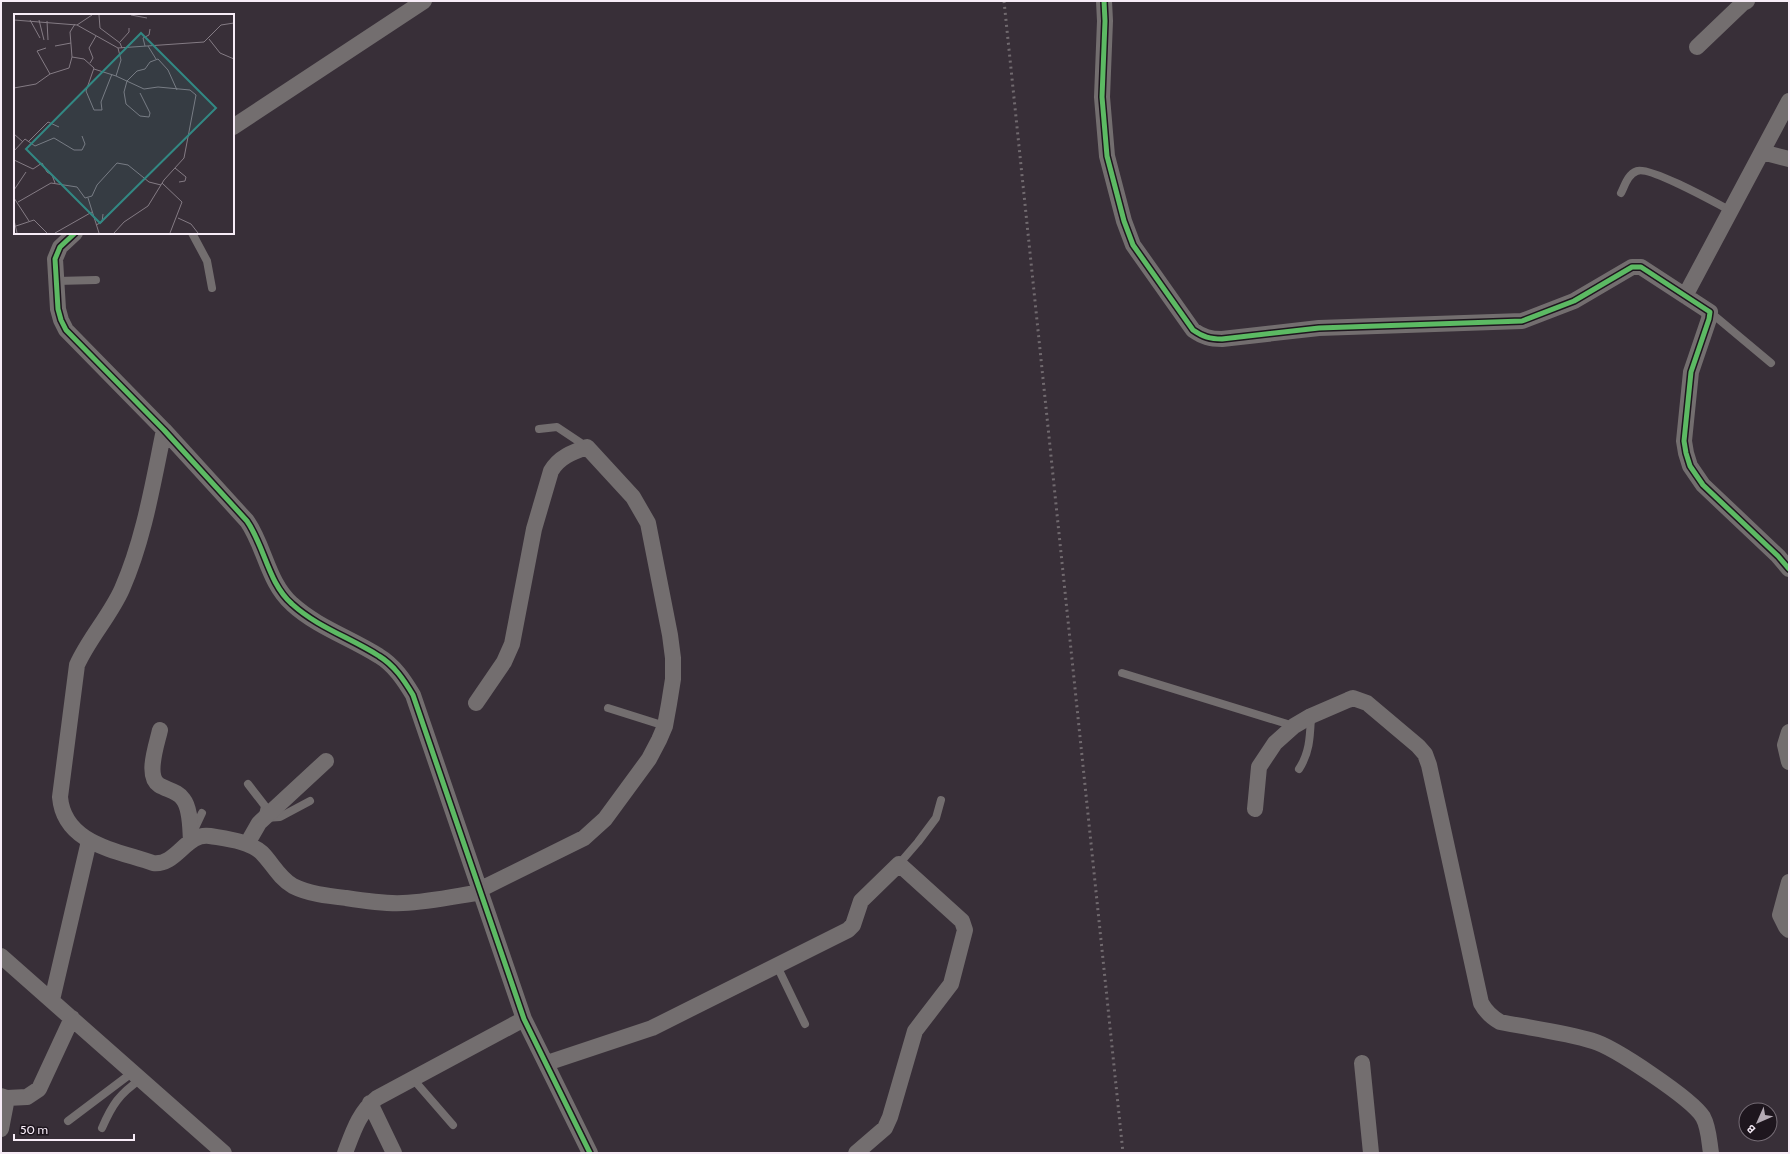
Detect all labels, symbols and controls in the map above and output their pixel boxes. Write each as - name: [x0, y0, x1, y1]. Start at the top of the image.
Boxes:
- inset map: [14, 14, 234, 234]
- north arrow: [1738, 1102, 1778, 1142]
- scale bar: [14, 1116, 134, 1142]
- text: 50 m: [20, 1122, 48, 1137]
- text: B: [1743, 1122, 1758, 1136]

